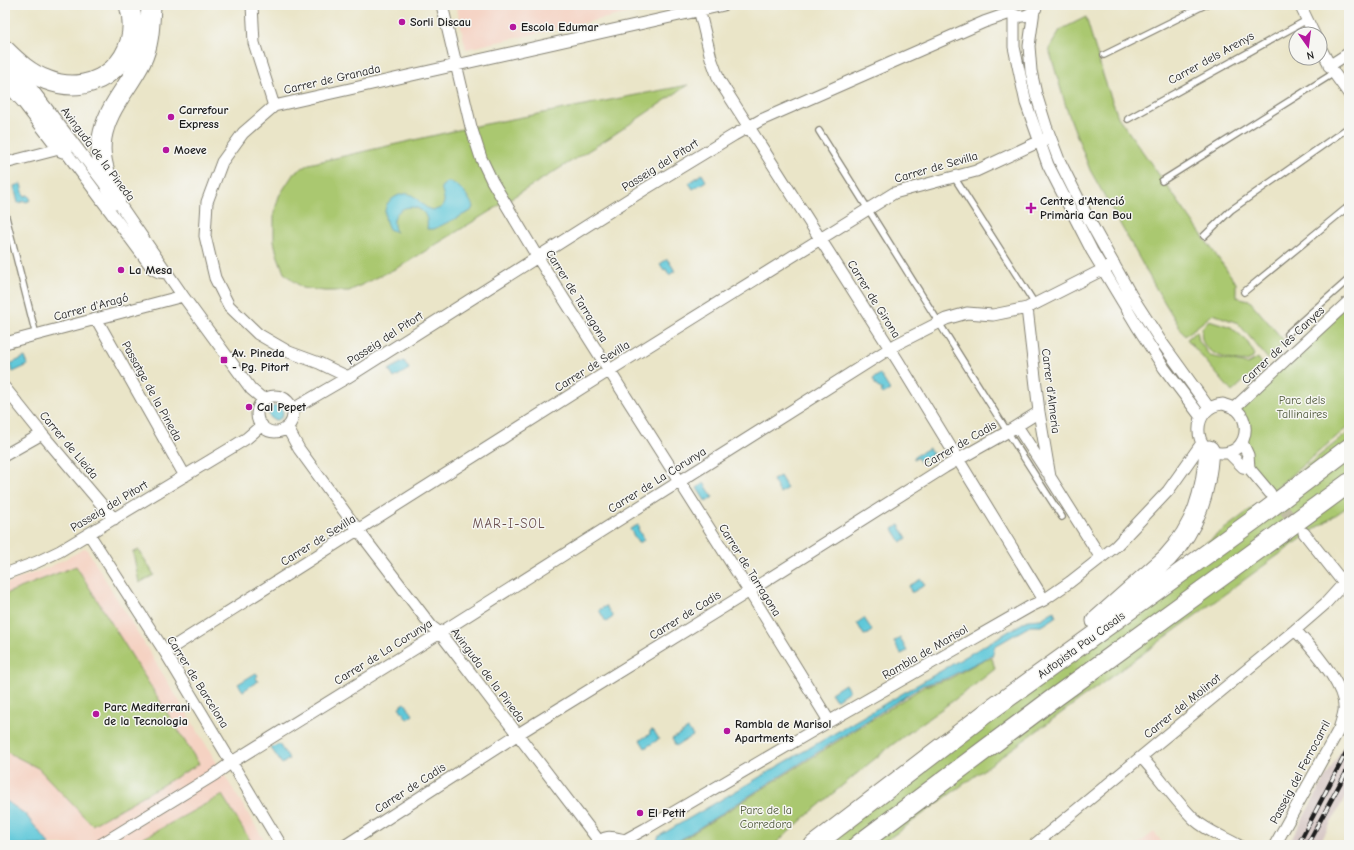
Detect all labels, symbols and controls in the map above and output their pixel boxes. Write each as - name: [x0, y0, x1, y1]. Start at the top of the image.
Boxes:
- place label: Sorli Discau: [410, 15, 471, 29]
- marker: Sorli Discau: [397, 17, 407, 27]
- place label: Escola Edumar: [521, 20, 599, 34]
- marker: Escola Edumar: [508, 22, 518, 32]
- north arrow: [1288, 26, 1328, 66]
- street label: Carrer dels Arenys: [1166, 29, 1256, 87]
- text: N: [1305, 48, 1315, 62]
- street label: Carrer de Granada: [282, 61, 382, 97]
- place label: Carrefour Express: [179, 103, 229, 131]
- street label: Avinguda de la Pineda: [58, 104, 138, 204]
- marker: Carrefour Express: [166, 112, 176, 122]
- street label: Passeig del Pitort: [619, 136, 701, 194]
- place label: Moeve: [174, 143, 207, 157]
- marker: Moeve: [161, 145, 171, 155]
- street label: Carrer de Sevilla: [893, 148, 979, 186]
- place label: Centre d'Atenció Primària Can Bou: [1040, 194, 1132, 222]
- marker: Centre d'Atenció Primària Can Bou: [1025, 202, 1037, 214]
- street label: Carrer de Tarragona: [543, 247, 611, 345]
- street label: Carrer de Girona: [844, 258, 904, 340]
- place label: La Mesa: [129, 263, 172, 277]
- marker: La Mesa: [116, 265, 126, 275]
- street label: Carrer d'Aragó: [52, 290, 130, 324]
- street label: Carrer de les Canyes: [1239, 303, 1327, 387]
- street label: Passeig del Pitort: [344, 308, 426, 368]
- street label: Carrer de Sevilla: [552, 337, 632, 395]
- street label: Passatge de la Pineda: [119, 339, 185, 443]
- place label: Av. Pineda - Pg. Pitort: [232, 346, 290, 374]
- street label: Carrer d'Almeria: [1039, 348, 1063, 434]
- marker: Av. Pineda - Pg. Pitort: [219, 355, 229, 365]
- park label: Parc dels Tallinaires: [1277, 393, 1327, 421]
- place label: Cal Pepet: [257, 400, 307, 414]
- marker: Cal Pepet: [244, 402, 254, 412]
- street label: Carrer de Lleida: [37, 408, 101, 482]
- street label: Carrer de Cadis: [921, 418, 999, 470]
- street label: Carrer de La Corunya: [606, 444, 708, 516]
- street label: Passeig del Pitort: [68, 477, 151, 535]
- street label: Carrer de Sevilla: [278, 511, 358, 569]
- district label: MAR-I-SOL: [473, 516, 545, 531]
- street label: Carrer de Tarragona: [716, 521, 784, 619]
- street label: Carrer de Cadis: [647, 587, 723, 643]
- street label: Autopista Pau Casals: [1034, 609, 1128, 681]
- street label: Carrer de La Corunya: [332, 616, 434, 688]
- street label: Rambla de Marisol: [880, 622, 970, 682]
- street label: Avinguda de la Pineda: [448, 625, 528, 725]
- street label: Carrer de Barcelona: [164, 633, 232, 731]
- street label: Carrer del Molinot: [1141, 670, 1224, 741]
- place label: Parc Mediterrani de la Tecnologia: [104, 700, 190, 728]
- marker: Parc Mediterrani de la Tecnologia: [91, 709, 101, 719]
- place label: Rambla de Marisol Apartments: [735, 717, 831, 745]
- street label: Passeig del Ferrocarril: [1267, 718, 1333, 826]
- marker: Rambla de Marisol Apartments: [722, 726, 732, 736]
- street label: Carrer de Cadis: [372, 760, 448, 816]
- park label: Parc de la Corredora: [740, 803, 792, 831]
- place label: El Petit: [648, 806, 687, 820]
- marker: El Petit: [635, 808, 645, 818]

